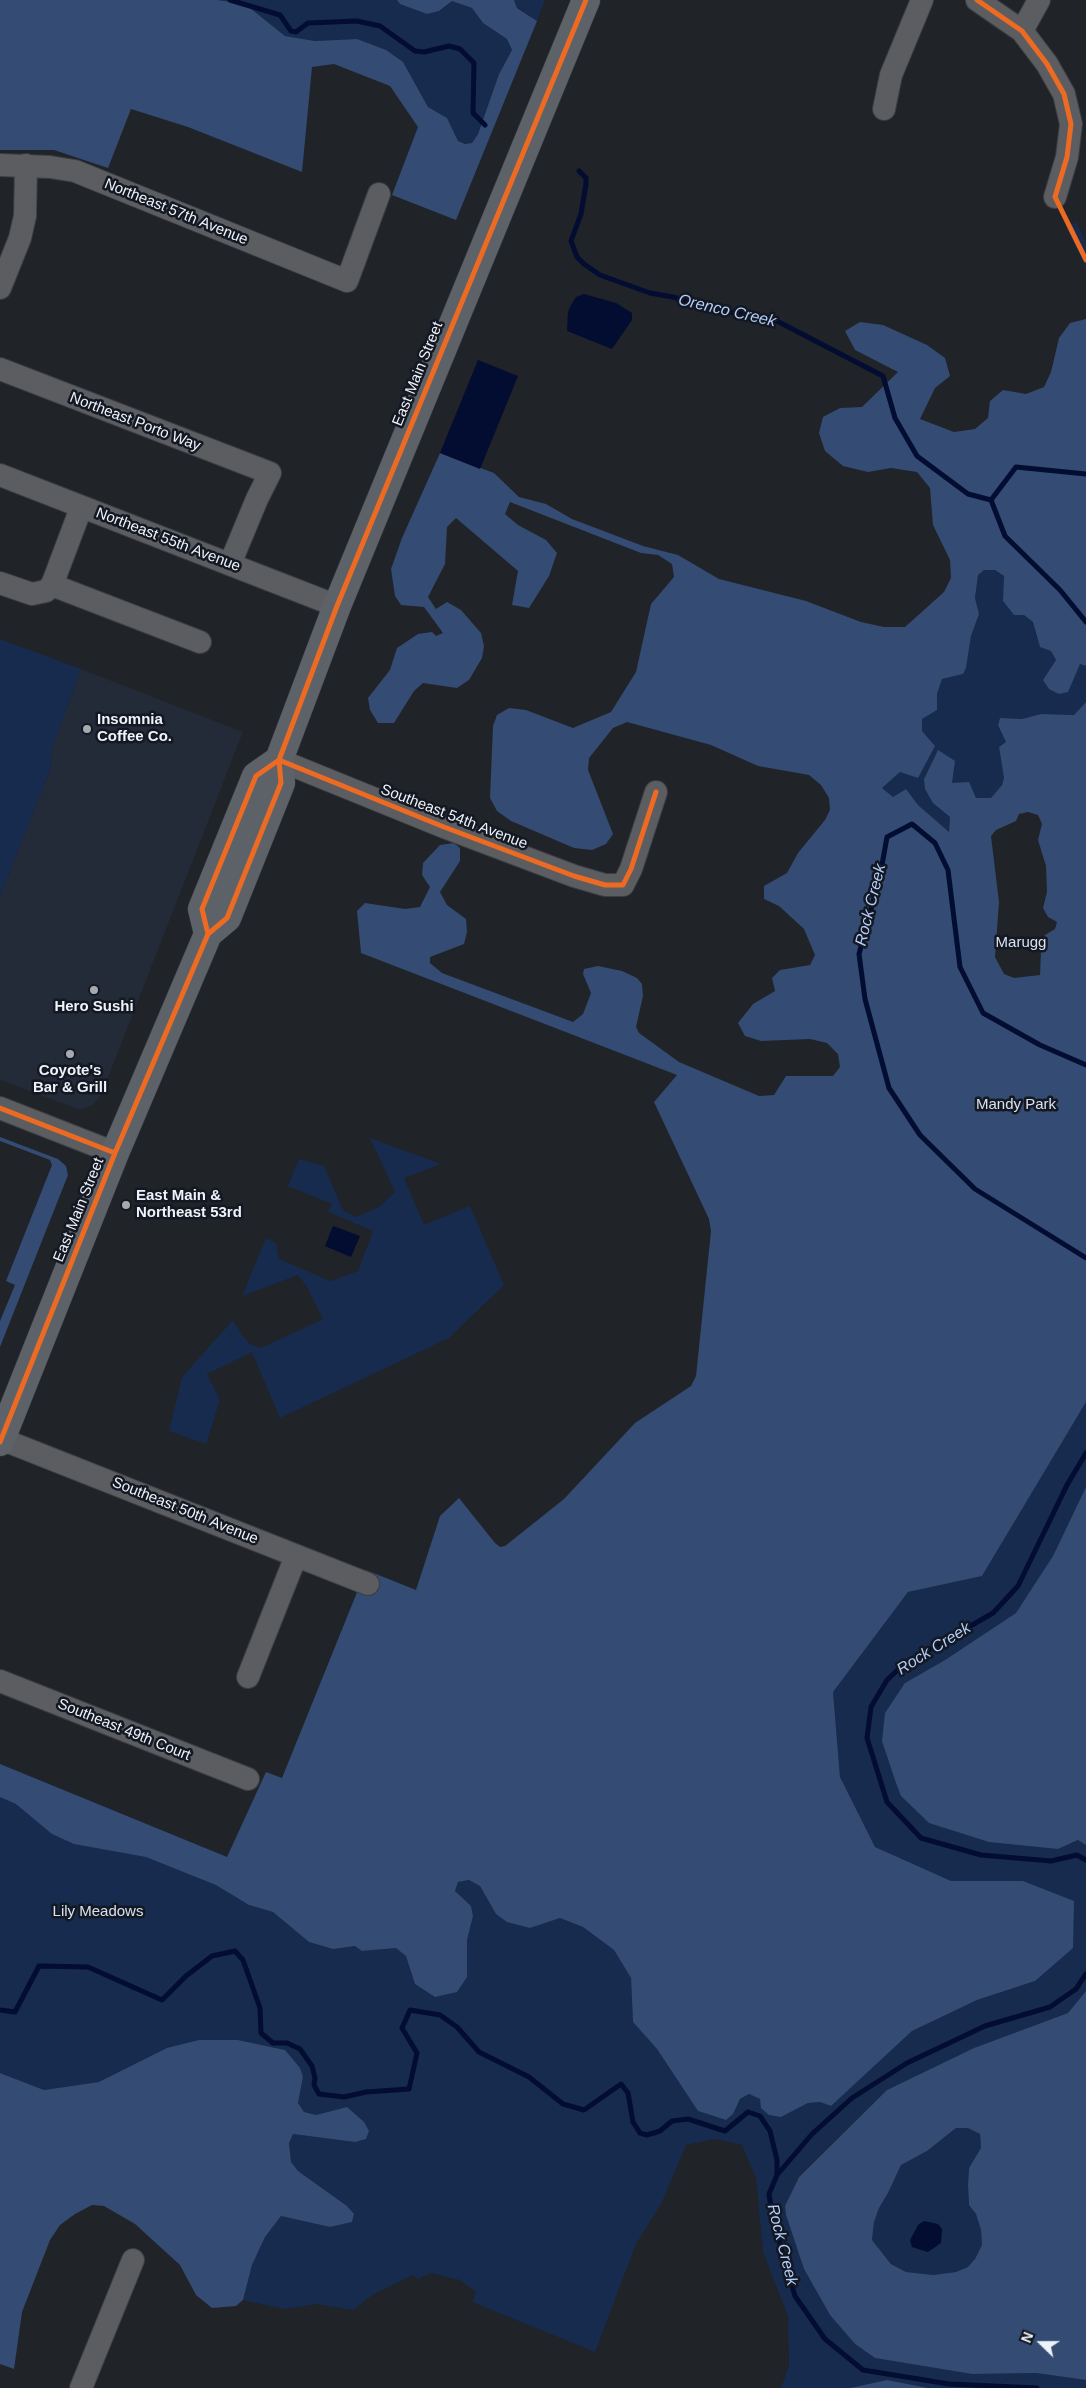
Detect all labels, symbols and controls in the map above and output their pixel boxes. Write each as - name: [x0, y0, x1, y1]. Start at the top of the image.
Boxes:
- street label: Northeast 57th Avenue: [102, 175, 250, 249]
- water label: Orenco Creek: [676, 290, 778, 332]
- street label: East Main Street: [389, 319, 447, 429]
- street label: Northeast Porto Way: [67, 389, 203, 455]
- street label: Northeast 55th Avenue: [93, 504, 243, 576]
- place label: Insomnia Coffee Co.: [97, 711, 172, 746]
- marker: Insomnia Coffee Co.: [81, 723, 93, 735]
- street label: Southeast 54th Avenue: [378, 781, 530, 853]
- water label: Rock Creek: [852, 862, 890, 948]
- park label: Marugg: [996, 934, 1046, 952]
- marker: Hero Sushi: [88, 984, 100, 996]
- place label: Hero Sushi: [54, 998, 134, 1016]
- marker: Coyote's Bar & Grill: [64, 1048, 76, 1060]
- place label: Coyote's Bar & Grill: [33, 1062, 107, 1097]
- park label: Mandy Park: [976, 1096, 1056, 1114]
- street label: East Main Street: [50, 1155, 108, 1265]
- place label: East Main & Northeast 53rd: [136, 1187, 242, 1222]
- marker: East Main & Northeast 53rd: [120, 1199, 132, 1211]
- street label: Southeast 50th Avenue: [109, 1473, 261, 1549]
- water label: Rock Creek: [893, 1619, 975, 1679]
- street label: Southeast 49th Court: [55, 1695, 193, 1765]
- park label: Lily Meadows: [53, 1903, 143, 1921]
- water label: Rock Creek: [763, 2202, 801, 2288]
- north arrow: [1016, 2318, 1066, 2368]
- text: N: [1018, 2330, 1036, 2345]

